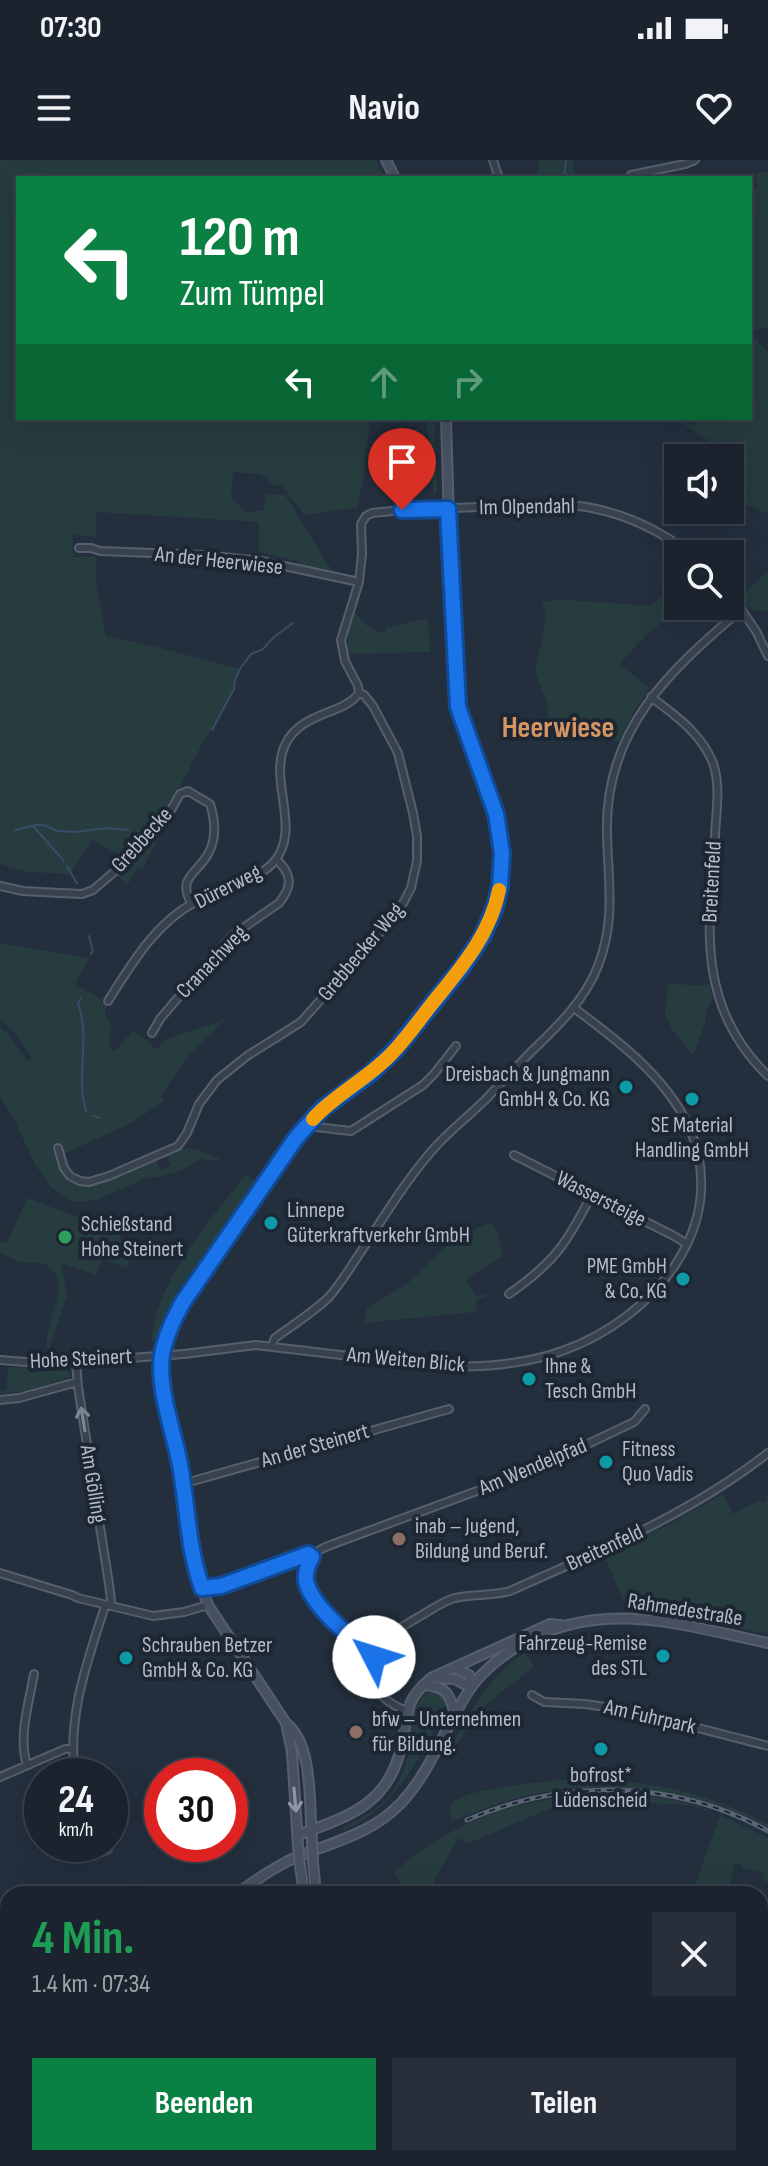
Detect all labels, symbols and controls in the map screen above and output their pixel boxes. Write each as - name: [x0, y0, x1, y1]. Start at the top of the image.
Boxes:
- text: 07:30: [40, 10, 102, 46]
- icon: menu: [32, 86, 76, 130]
- icon: heart: [692, 86, 736, 130]
- text: Navio: [348, 87, 420, 130]
- text: 120 m: [180, 205, 300, 272]
- icon: left: [48, 208, 152, 312]
- text: Zum Tümpel: [180, 273, 325, 316]
- icon: left: [278, 360, 322, 404]
- icon: ahead: [362, 360, 406, 404]
- icon: right: [446, 360, 490, 404]
- pin: [368, 428, 436, 510]
- icon: arrive: [380, 440, 424, 484]
- map controls: [664, 444, 744, 620]
- button: sound: [664, 444, 744, 524]
- street label: Im Olpendahl: [479, 493, 575, 521]
- button: search: [664, 540, 744, 620]
- street label: An der Heerwiese: [153, 541, 284, 581]
- district label: Heerwiese: [502, 710, 614, 746]
- street label: Grebbecke: [106, 802, 178, 878]
- street label: Breitenfeld: [696, 841, 728, 923]
- street label: Dürerweg: [190, 859, 266, 915]
- street label: Grebbecker Weg: [312, 897, 410, 1007]
- street label: Cranachweg: [171, 920, 253, 1004]
- place label: Dreisbach & Jungmann GmbH & Co. KG: [445, 1061, 610, 1113]
- marker: Dreisbach & Jungmann GmbH & Co. KG: [617, 1078, 635, 1096]
- marker: SE Material Handling GmbH: [683, 1090, 701, 1108]
- place label: SE Material Handling GmbH: [635, 1112, 749, 1164]
- street label: Wassersteige: [551, 1165, 651, 1233]
- place label: Linnepe Güterkraftverkehr GmbH: [287, 1197, 470, 1249]
- place label: Schießstand Hohe Steinert: [81, 1211, 184, 1263]
- marker: Linnepe Güterkraftverkehr GmbH: [262, 1214, 280, 1232]
- marker: Schießstand Hohe Steinert: [56, 1228, 74, 1246]
- place label: PME GmbH & Co. KG: [587, 1253, 667, 1305]
- marker: PME GmbH & Co. KG: [674, 1270, 692, 1288]
- street label: Am Weiten Blick: [345, 1341, 467, 1379]
- street label: Hohe Steinert: [29, 1343, 133, 1375]
- place label: Ihne & Tesch GmbH: [545, 1353, 636, 1405]
- marker: Ihne & Tesch GmbH: [520, 1370, 538, 1388]
- one-way arrow: [74, 1407, 89, 1432]
- street label: An der Steinert: [257, 1418, 372, 1475]
- street label: Am Wendelpfad: [474, 1432, 591, 1502]
- place label: Fitness Quo Vadis: [622, 1436, 694, 1488]
- street label: Am Gölling: [73, 1442, 113, 1525]
- marker: Fitness Quo Vadis: [597, 1453, 615, 1471]
- place label: inab – Jugend, Bildung und Beruf.: [415, 1513, 548, 1565]
- street label: Breitenfeld: [562, 1519, 648, 1577]
- marker: inab – Jugend, Bildung und Beruf.: [390, 1530, 408, 1548]
- street label: Rahmedestraße: [626, 1588, 744, 1632]
- position arrow: [332, 1615, 416, 1699]
- place label: Fahrzeug-Remise des STL: [518, 1630, 647, 1682]
- place label: Schrauben Betzer GmbH & Co. KG: [142, 1632, 272, 1684]
- marker: Fahrzeug-Remise des STL: [654, 1647, 672, 1665]
- marker: Schrauben Betzer GmbH & Co. KG: [117, 1649, 135, 1667]
- street label: Am Fuhrpark: [601, 1693, 699, 1741]
- place label: bfw – Unternehmen für Bildung.: [372, 1706, 521, 1758]
- marker: bfw – Unternehmen für Bildung.: [347, 1723, 365, 1741]
- marker: bofrost* Lüdenscheid: [592, 1740, 610, 1758]
- speed limit sign: 30: [144, 1758, 248, 1862]
- place label: bofrost* Lüdenscheid: [555, 1762, 648, 1814]
- text: 24: [58, 1776, 94, 1824]
- one-way arrow: [288, 1787, 303, 1813]
- text: km/h: [59, 1818, 93, 1842]
- text: 4 Min.: [32, 1910, 134, 1967]
- button: close: [652, 1912, 736, 1996]
- text: 1.4 km · 07:34: [32, 1969, 150, 2000]
- button: Beenden: [32, 2058, 376, 2150]
- button: Teilen: [392, 2058, 736, 2150]

